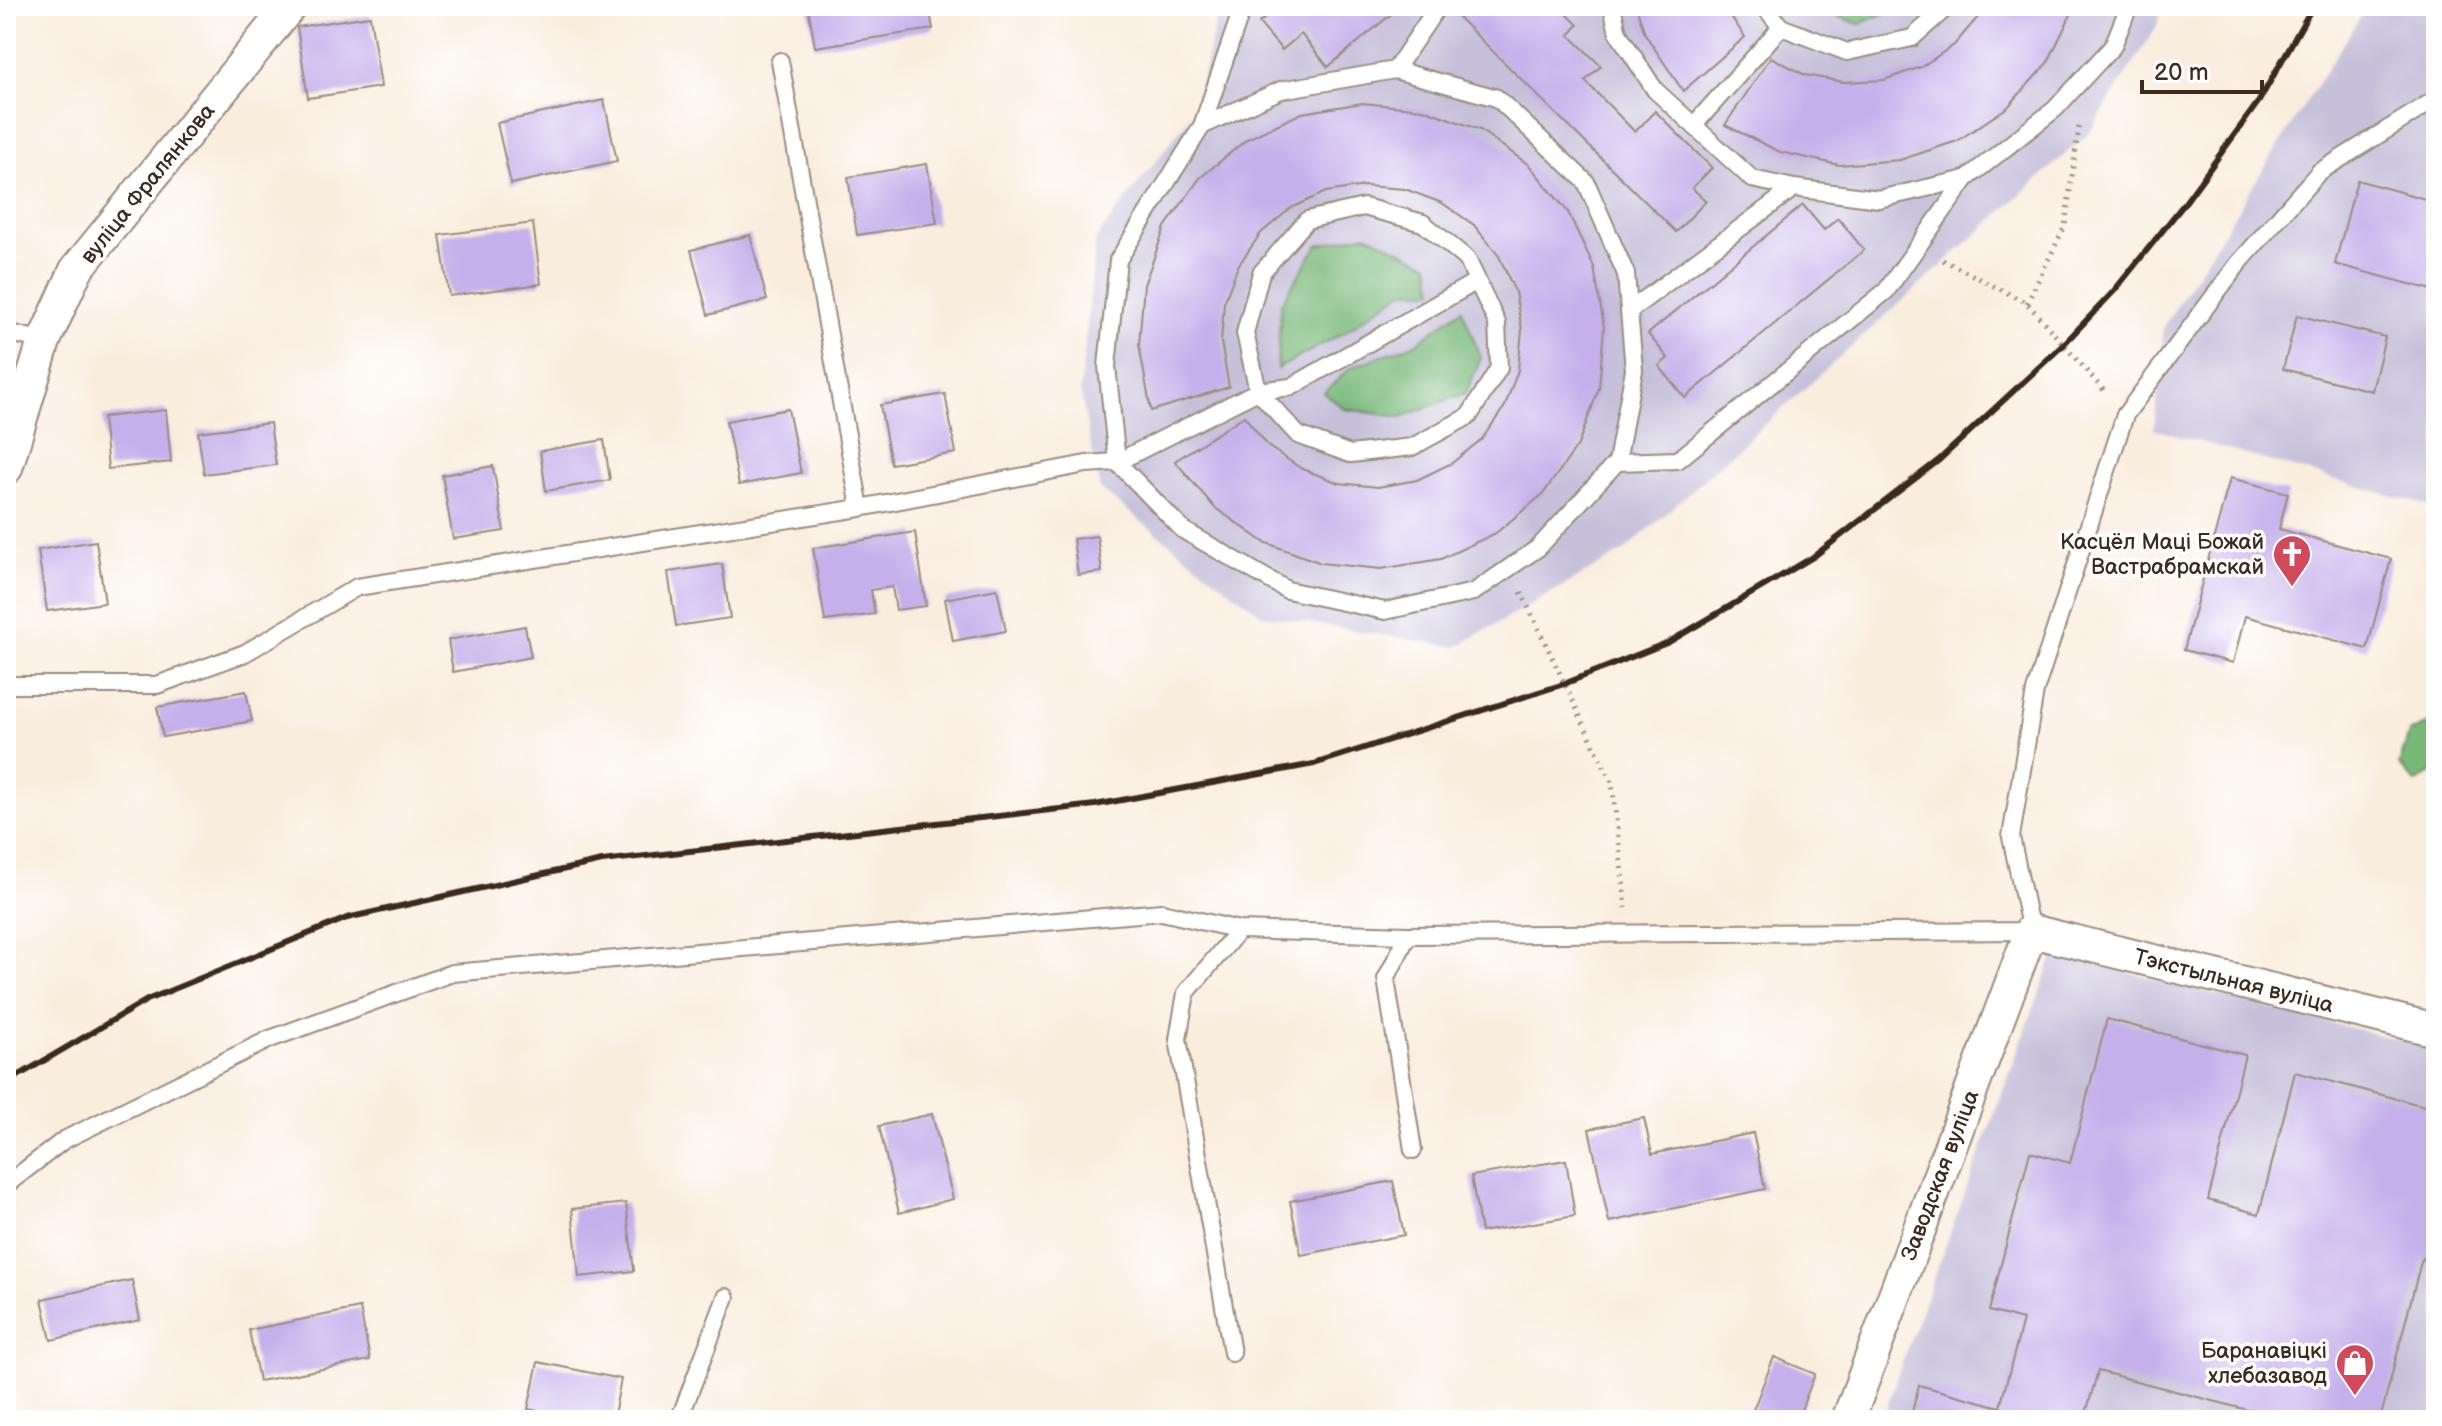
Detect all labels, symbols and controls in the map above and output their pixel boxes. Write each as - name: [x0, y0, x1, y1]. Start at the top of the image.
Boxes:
- scale bar: [2142, 44, 2262, 94]
- text: 20 m: [2154, 58, 2209, 87]
- street label: вуліца Фралянкова: [75, 98, 221, 270]
- place label: Касцёл Маці Божай Вастрабрамскай: [2060, 529, 2264, 581]
- church icon: Касцёл Маці Божай Вастрабрамскай: [2271, 533, 2313, 588]
- street label: Тэкстыльная вуліца: [2131, 944, 2336, 1019]
- street label: Заводская вуліца: [1895, 1086, 1985, 1265]
- place label: Баранавіцкі хлебазавод: [2201, 1338, 2327, 1390]
- shop icon: Баранавіцкі хлебазавод: [2334, 1342, 2376, 1397]

